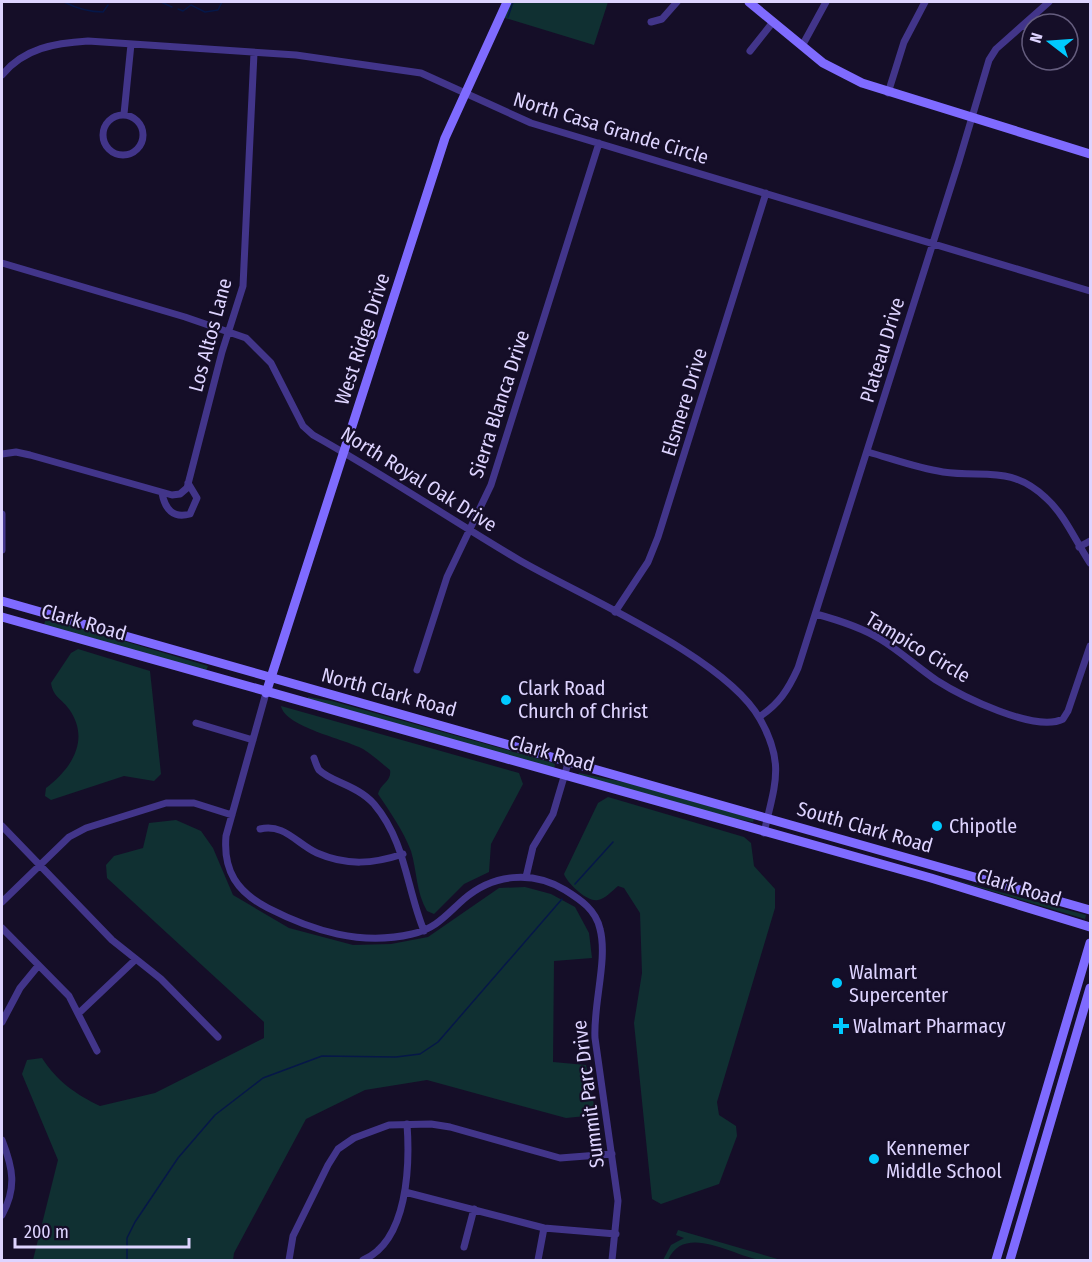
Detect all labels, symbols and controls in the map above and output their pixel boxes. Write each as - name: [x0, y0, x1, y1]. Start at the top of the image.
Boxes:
- north arrow: [1020, 12, 1080, 72]
- text: N: [1026, 30, 1047, 45]
- street label: North Casa Grande Circle: [511, 87, 711, 169]
- street label: West Ridge Drive: [329, 270, 395, 408]
- street label: Los Altos Lane: [183, 275, 237, 395]
- street label: Plateau Drive: [855, 295, 909, 405]
- street label: Sierra Blanca Drive: [464, 327, 534, 481]
- street label: Elsmere Drive: [656, 345, 712, 459]
- street label: North Royal Oak Drive: [337, 421, 501, 537]
- street label: Clark Road: [39, 598, 129, 646]
- street label: Tampico Circle: [861, 606, 975, 688]
- street label: North Clark Road: [319, 662, 459, 722]
- place label: Clark Road Church of Christ: [518, 676, 649, 723]
- marker: Clark Road Church of Christ: [499, 693, 513, 707]
- street label: Clark Road: [507, 729, 597, 777]
- street label: South Clark Road: [794, 796, 936, 858]
- place label: Chipotle: [949, 814, 1017, 838]
- marker: Chipotle: [930, 819, 944, 833]
- street label: Clark Road: [974, 863, 1064, 911]
- place label: Walmart Supercenter: [849, 960, 948, 1007]
- marker: Walmart Supercenter: [830, 976, 844, 990]
- place label: Walmart Pharmacy: [853, 1014, 1006, 1038]
- street label: Summit Parc Drive: [567, 1019, 609, 1169]
- marker: Walmart Pharmacy: [834, 1019, 848, 1033]
- place label: Kennemer Middle School: [886, 1136, 1002, 1183]
- marker: Kennemer Middle School: [867, 1152, 881, 1166]
- scale bar: [15, 1211, 189, 1249]
- text: 200 m: [24, 1221, 69, 1243]

